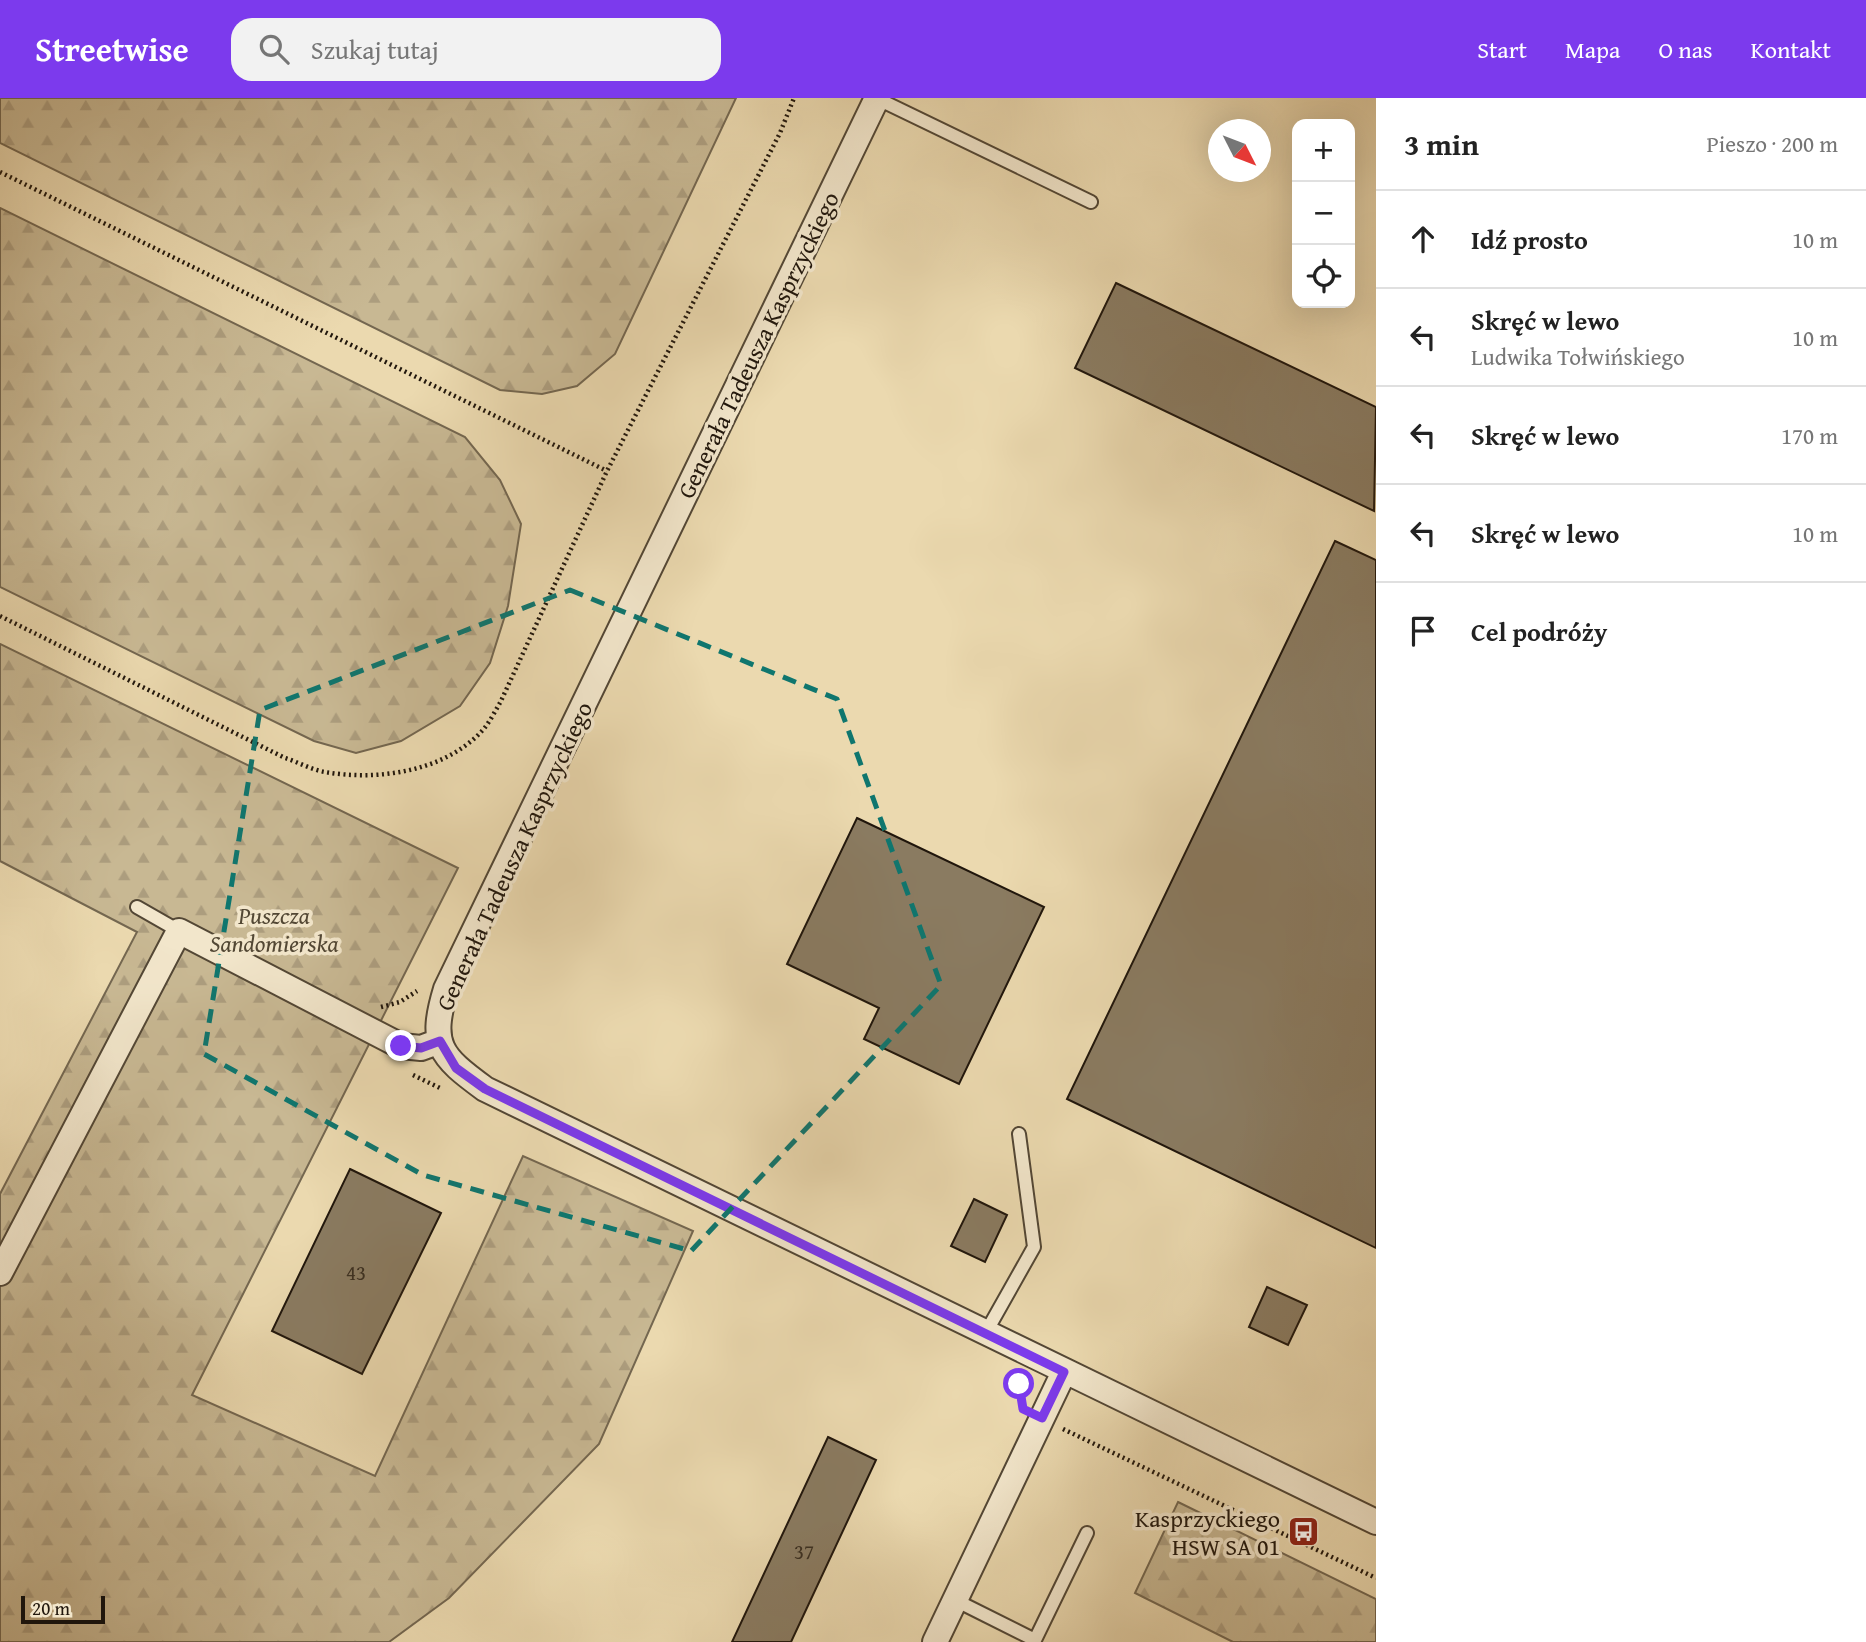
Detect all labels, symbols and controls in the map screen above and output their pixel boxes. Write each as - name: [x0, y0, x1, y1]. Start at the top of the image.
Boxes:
- search box: [231, 18, 721, 81]
- text: Streetwise: [35, 25, 189, 73]
- icon: search: [255, 30, 293, 68]
- text: Szukaj tutaj: [311, 30, 439, 69]
- text: Start: [1477, 32, 1527, 67]
- text: Mapa: [1565, 32, 1620, 67]
- text: O nas: [1658, 32, 1713, 67]
- text: Kontakt: [1751, 32, 1831, 67]
- north arrow: [1208, 119, 1271, 182]
- map controls: [1292, 119, 1355, 308]
- button: +: [1292, 119, 1355, 182]
- text: 3 min: [1404, 122, 1479, 166]
- text: Pieszo · 200 m: [1706, 127, 1838, 160]
- button: −: [1292, 182, 1355, 245]
- street label: Generała Tadeusza Kasprzyckiego: [668, 186, 848, 504]
- icon: ahead: [1404, 220, 1442, 258]
- text: Idź prosto: [1471, 220, 1588, 259]
- text: 10 m: [1792, 223, 1838, 256]
- button: locate: [1292, 245, 1355, 308]
- text: Skręć w lewo: [1471, 301, 1619, 340]
- icon: left: [1404, 318, 1442, 356]
- text: 10 m: [1792, 321, 1838, 354]
- text: Ludwika Tołwińskiego: [1471, 340, 1685, 373]
- icon: left: [1404, 416, 1442, 454]
- text: Skręć w lewo: [1471, 416, 1619, 455]
- text: 170 m: [1781, 419, 1838, 452]
- icon: left: [1404, 514, 1442, 552]
- text: Skręć w lewo: [1471, 514, 1619, 553]
- text: 10 m: [1792, 517, 1838, 550]
- icon: arrive: [1404, 612, 1442, 650]
- text: Cel podróży: [1471, 612, 1607, 651]
- street label: Generała Tadeusza Kasprzyckiego: [427, 696, 601, 1016]
- park label: Puszcza Sandomierska: [210, 898, 338, 961]
- route end: [385, 1030, 416, 1061]
- house number: 43: [346, 1257, 366, 1288]
- route start: [1003, 1368, 1034, 1399]
- place label: Kasprzyckiego HSW SA 01: [1135, 1501, 1280, 1564]
- bus stop icon: Kasprzyckiego HSW SA 01: [1286, 1515, 1320, 1549]
- house number: 37: [794, 1536, 814, 1567]
- scale bar: [21, 1593, 105, 1625]
- text: 20 m: [32, 1594, 70, 1622]

